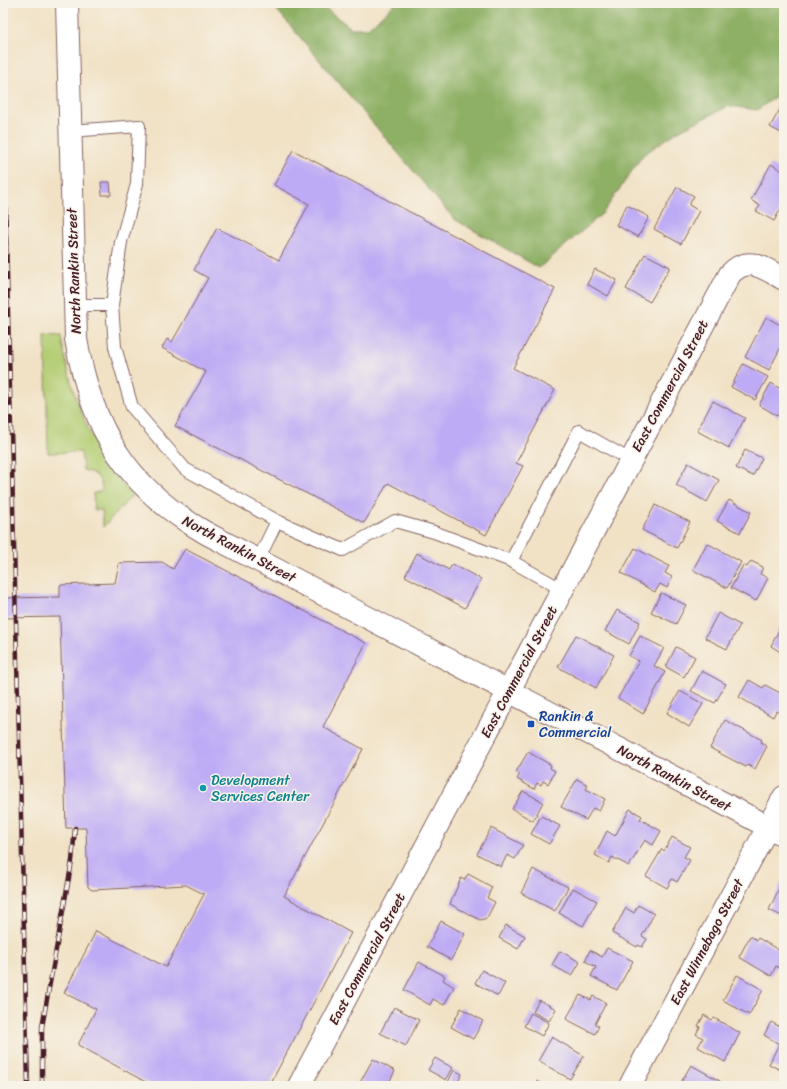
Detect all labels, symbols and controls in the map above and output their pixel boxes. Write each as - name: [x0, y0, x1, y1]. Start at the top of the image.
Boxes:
- street label: North Rankin Street: [59, 206, 89, 334]
- street label: East Commercial Street: [624, 315, 716, 457]
- street label: North Rankin Street: [178, 508, 302, 590]
- street label: East Commercial Street: [473, 601, 565, 743]
- place label: Rankin & Commercial: [539, 704, 612, 745]
- marker: Rankin & Commercial: [526, 719, 536, 729]
- street label: North Rankin Street: [613, 737, 737, 819]
- place label: Development Services Center: [211, 768, 310, 809]
- marker: Development Services Center: [198, 783, 208, 793]
- street label: East Winnebago Street: [663, 873, 752, 1010]
- street label: East Commercial Street: [321, 888, 413, 1030]

